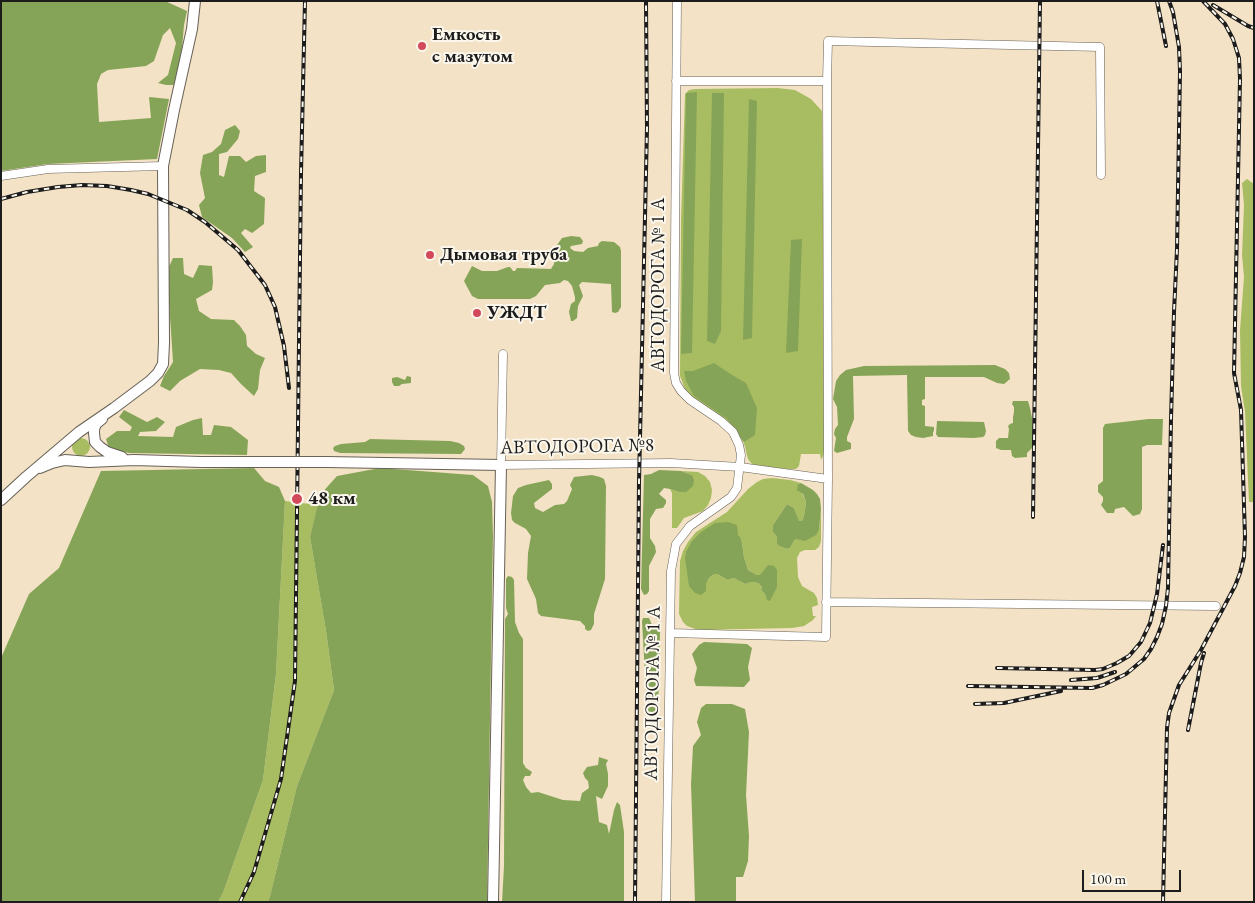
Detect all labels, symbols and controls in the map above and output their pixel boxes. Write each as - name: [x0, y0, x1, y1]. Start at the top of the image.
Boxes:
- place label: Емкость с мазутом: [432, 24, 513, 68]
- marker: Емкость с мазутом: [416, 40, 428, 52]
- street label: АВТОДОРОГА № 1 А: [648, 198, 670, 372]
- place label: Дымовая труба: [440, 244, 567, 266]
- marker: Дымовая труба: [424, 249, 436, 261]
- place label: УЖДТ: [487, 302, 546, 324]
- marker: УЖДТ: [471, 307, 483, 319]
- street label: АВТОДОРОГА №8: [500, 434, 654, 460]
- place label: 48 км: [308, 488, 356, 510]
- marker: 48 км: [290, 492, 304, 506]
- street label: АВТОДОРОГА № 1 А: [640, 605, 666, 781]
- scale bar: [1085, 860, 1184, 892]
- text: 100 m: [1090, 869, 1126, 888]

